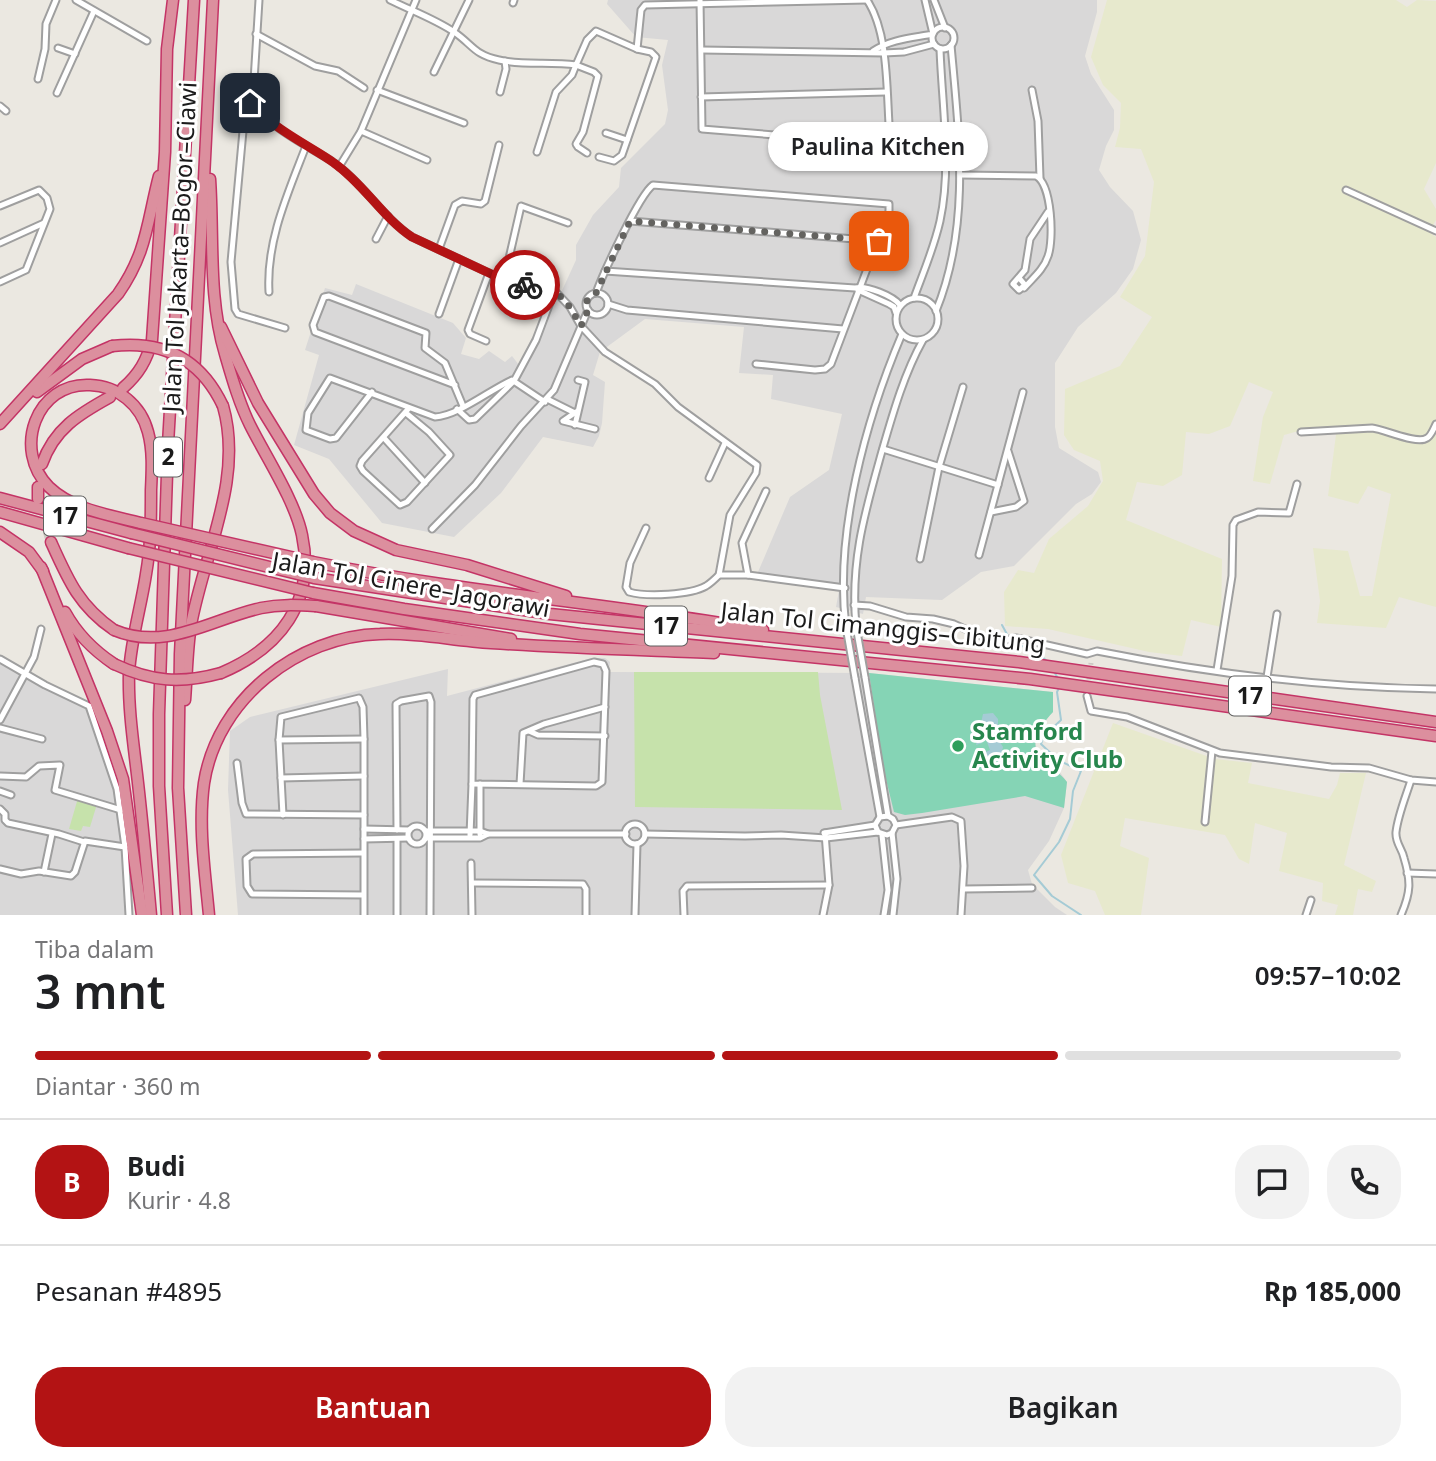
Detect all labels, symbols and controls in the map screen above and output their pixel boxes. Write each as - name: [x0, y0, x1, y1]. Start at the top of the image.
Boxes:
- pin: [220, 73, 280, 133]
- street label: Jalan Tol Jakarta–Bogor–Ciawi: [153, 81, 204, 415]
- icon: home: [231, 84, 269, 122]
- callout: Paulina Kitchen: [769, 122, 989, 171]
- text: Paulina Kitchen: [791, 130, 965, 162]
- pin: [849, 211, 909, 271]
- icon: bag: [860, 222, 898, 260]
- courier: [490, 250, 560, 320]
- icon: bike: [506, 266, 544, 304]
- road number: 2: [154, 438, 182, 477]
- road number: 17: [44, 496, 86, 536]
- street label: Jalan Tol Cinere–Jagorawi: [268, 543, 553, 624]
- street label: Jalan Tol Cimanggis–Cibitung: [717, 593, 1047, 660]
- road number: 17: [645, 606, 687, 646]
- road number: 17: [1229, 676, 1271, 716]
- place label: Stamford Activity Club: [972, 714, 1123, 775]
- marker: Stamford Activity Club: [950, 738, 966, 754]
- text: Tiba dalam: [35, 933, 154, 965]
- text: 09:57–10:02: [1255, 957, 1401, 993]
- text: 3 mnt: [35, 960, 165, 1022]
- text: Diantar · 360 m: [35, 1070, 201, 1102]
- button: chat: [1235, 1145, 1309, 1219]
- button: phone: [1327, 1145, 1401, 1219]
- text: Budi: [127, 1148, 185, 1184]
- text: B: [63, 1164, 81, 1200]
- text: Kurir · 4.8: [127, 1184, 231, 1216]
- text: Pesanan #4895: [35, 1273, 222, 1309]
- text: Rp 185,000: [1264, 1273, 1401, 1309]
- button: Bantuan: [35, 1367, 711, 1447]
- button: Bagikan: [725, 1367, 1401, 1447]

